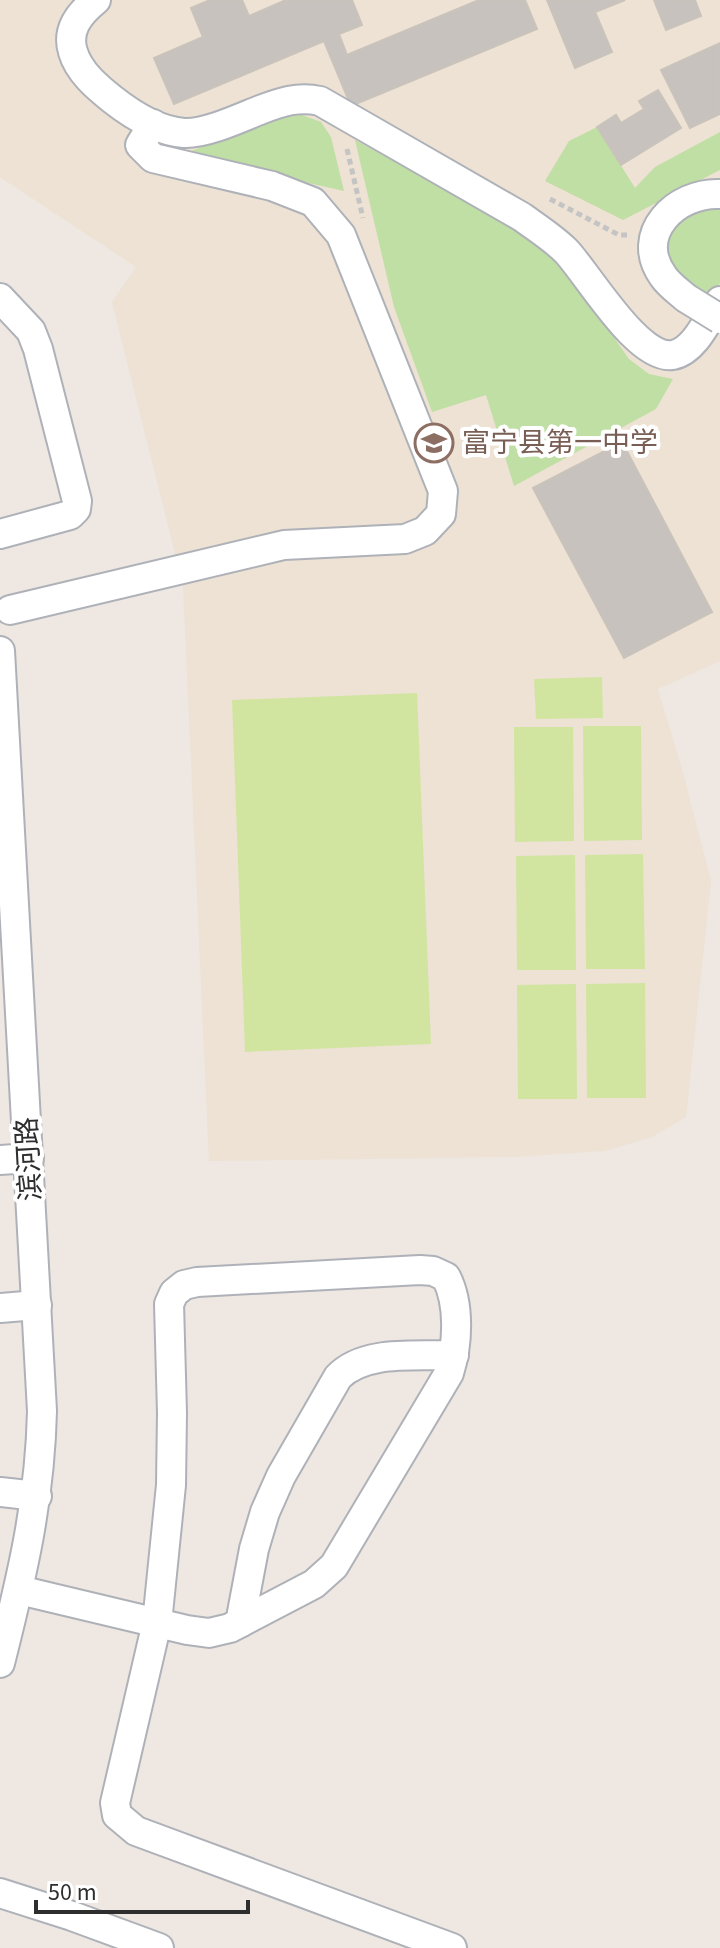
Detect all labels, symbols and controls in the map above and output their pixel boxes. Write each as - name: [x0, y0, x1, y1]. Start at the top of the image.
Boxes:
- school or university icon: 富宁县第一中学: [413, 422, 455, 464]
- place label: 富宁县第一中学: [462, 423, 658, 463]
- street label: 滨河路: [7, 1116, 51, 1202]
- scale bar: [36, 1864, 248, 1914]
- text: 50 m: [48, 1875, 97, 1910]

